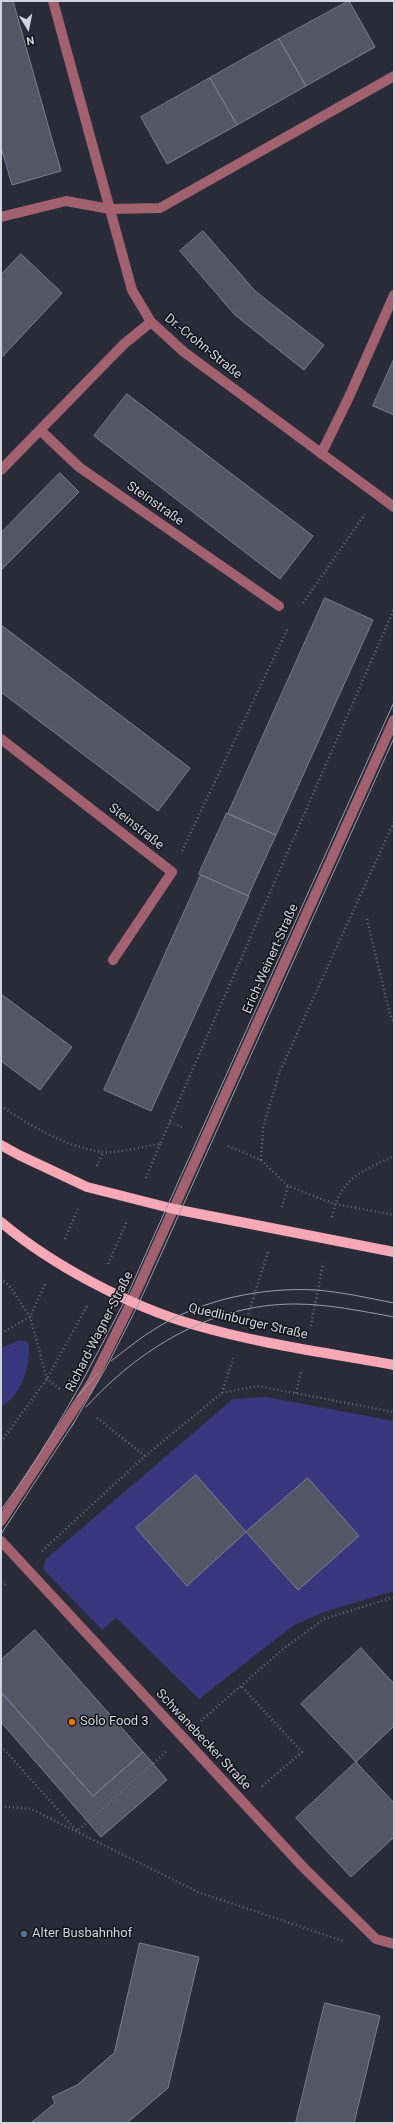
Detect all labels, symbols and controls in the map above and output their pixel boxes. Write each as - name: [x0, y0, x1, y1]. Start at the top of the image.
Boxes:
- north arrow: [8, 8, 48, 48]
- text: N: [25, 33, 35, 47]
- street label: Dr.-Crohn-Straße: [161, 311, 245, 383]
- street label: Steinstraße: [123, 479, 187, 529]
- street label: Steinstraße: [105, 801, 167, 853]
- street label: Erich-Weinert-Straße: [240, 902, 302, 1016]
- street label: Richard-Wagner-Straße: [63, 1269, 137, 1395]
- street label: Quedlinburger Straße: [187, 1301, 309, 1343]
- street label: Schwanebecker Straße: [152, 1686, 254, 1794]
- place label: Solo Food 3: [80, 1714, 149, 1730]
- marker: Solo Food 3: [67, 1717, 77, 1727]
- place label: Alter Busbahnhof: [32, 1926, 132, 1942]
- marker: Alter Busbahnhof: [19, 1929, 29, 1939]

